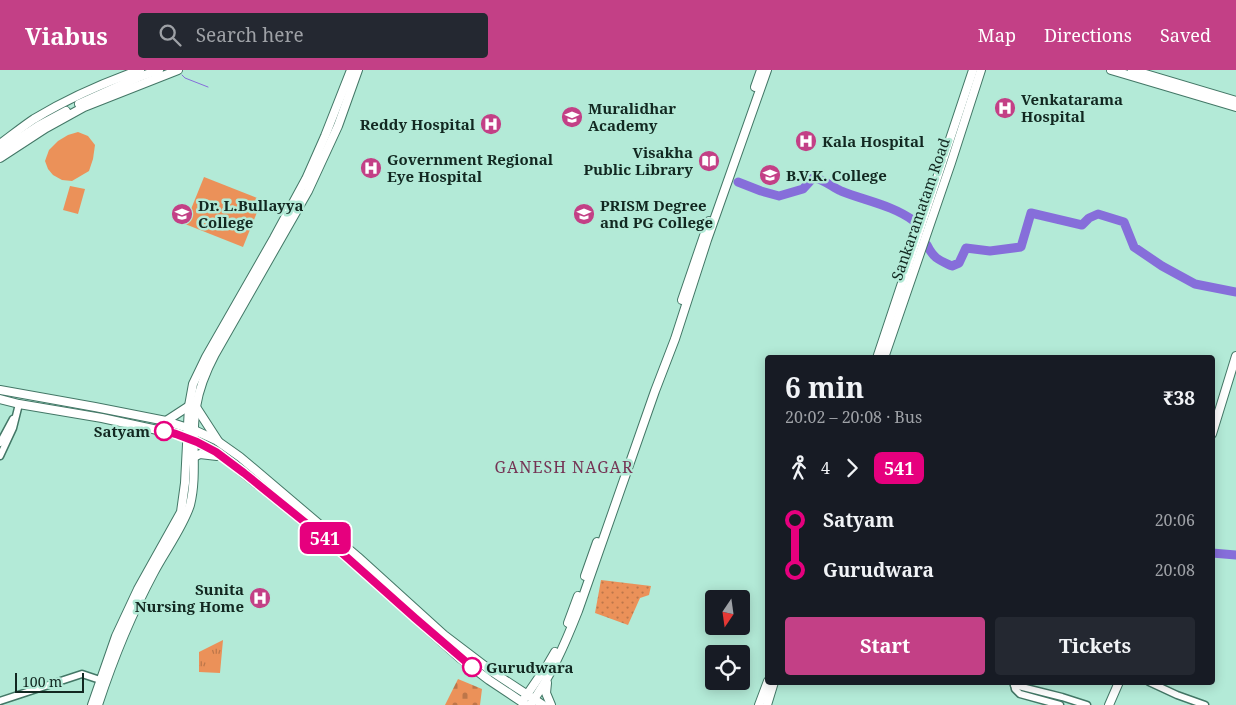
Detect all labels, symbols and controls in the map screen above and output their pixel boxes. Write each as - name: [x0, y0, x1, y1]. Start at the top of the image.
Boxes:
- search box: [138, 13, 488, 58]
- text: Viabus: [25, 19, 108, 52]
- icon: search: [156, 21, 184, 49]
- text: Search here: [196, 22, 304, 48]
- text: Map: [978, 23, 1016, 47]
- text: Directions: [1044, 23, 1132, 47]
- text: Saved: [1160, 23, 1211, 47]
- place label: Venkatarama Hospital: [1021, 89, 1123, 126]
- hospital icon: Venkatarama Hospital: [993, 96, 1017, 120]
- place label: Muralidhar Academy: [588, 98, 676, 135]
- school or university icon: Muralidhar Academy: [560, 105, 584, 129]
- hospital icon: Reddy Hospital: [479, 112, 503, 136]
- place label: Reddy Hospital: [360, 114, 476, 134]
- hospital icon: Kala Hospital: [794, 129, 818, 153]
- place label: Kala Hospital: [822, 131, 925, 151]
- street label: Sankaramatam Road: [886, 135, 954, 283]
- place label: Visakha Public Library: [583, 142, 693, 179]
- place label: Government Regional Eye Hospital: [387, 149, 554, 186]
- library icon: Visakha Public Library: [697, 149, 721, 173]
- hospital icon: Government Regional Eye Hospital: [359, 156, 383, 180]
- school or university icon: B.V.K. College: [758, 163, 782, 187]
- place label: B.V.K. College: [786, 165, 887, 185]
- place label: Dr. L.Bullayya College: [198, 195, 303, 232]
- place label: PRISM Degree and PG College: [600, 195, 713, 232]
- school or university icon: Dr. L.Bullayya College: [170, 202, 194, 226]
- school or university icon: PRISM Degree and PG College: [572, 202, 596, 226]
- text: 6 min: [785, 368, 864, 406]
- text: ₹38: [1163, 385, 1195, 411]
- text: 20:02 – 20:08 · Bus: [785, 406, 922, 428]
- place label: Satyam: [94, 421, 150, 441]
- marker: Satyam: [154, 421, 174, 441]
- icon: walk: [785, 454, 813, 482]
- icon: forward: [838, 454, 866, 482]
- district label: GANESH NAGAR: [495, 456, 633, 478]
- text: 541: [884, 456, 914, 480]
- text: 4: [821, 457, 830, 479]
- text: Satyam: [823, 507, 894, 533]
- text: 20:06: [1155, 509, 1195, 531]
- line badge: 541: [296, 522, 354, 554]
- text: 541: [310, 526, 340, 550]
- text: Gurudwara: [823, 557, 934, 583]
- text: 20:08: [1155, 559, 1195, 581]
- place label: Sunita Nursing Home: [135, 579, 244, 616]
- hospital icon: Sunita Nursing Home: [248, 586, 272, 610]
- north arrow: [705, 590, 750, 635]
- map controls: [705, 590, 750, 690]
- button: Start: [785, 617, 985, 675]
- button: Tickets: [995, 617, 1195, 675]
- button: locate: [705, 645, 750, 690]
- marker: Gurudwara: [462, 657, 482, 677]
- place label: Gurudwara: [486, 657, 574, 677]
- scale bar: [15, 670, 84, 693]
- text: 100 m: [22, 672, 62, 691]

